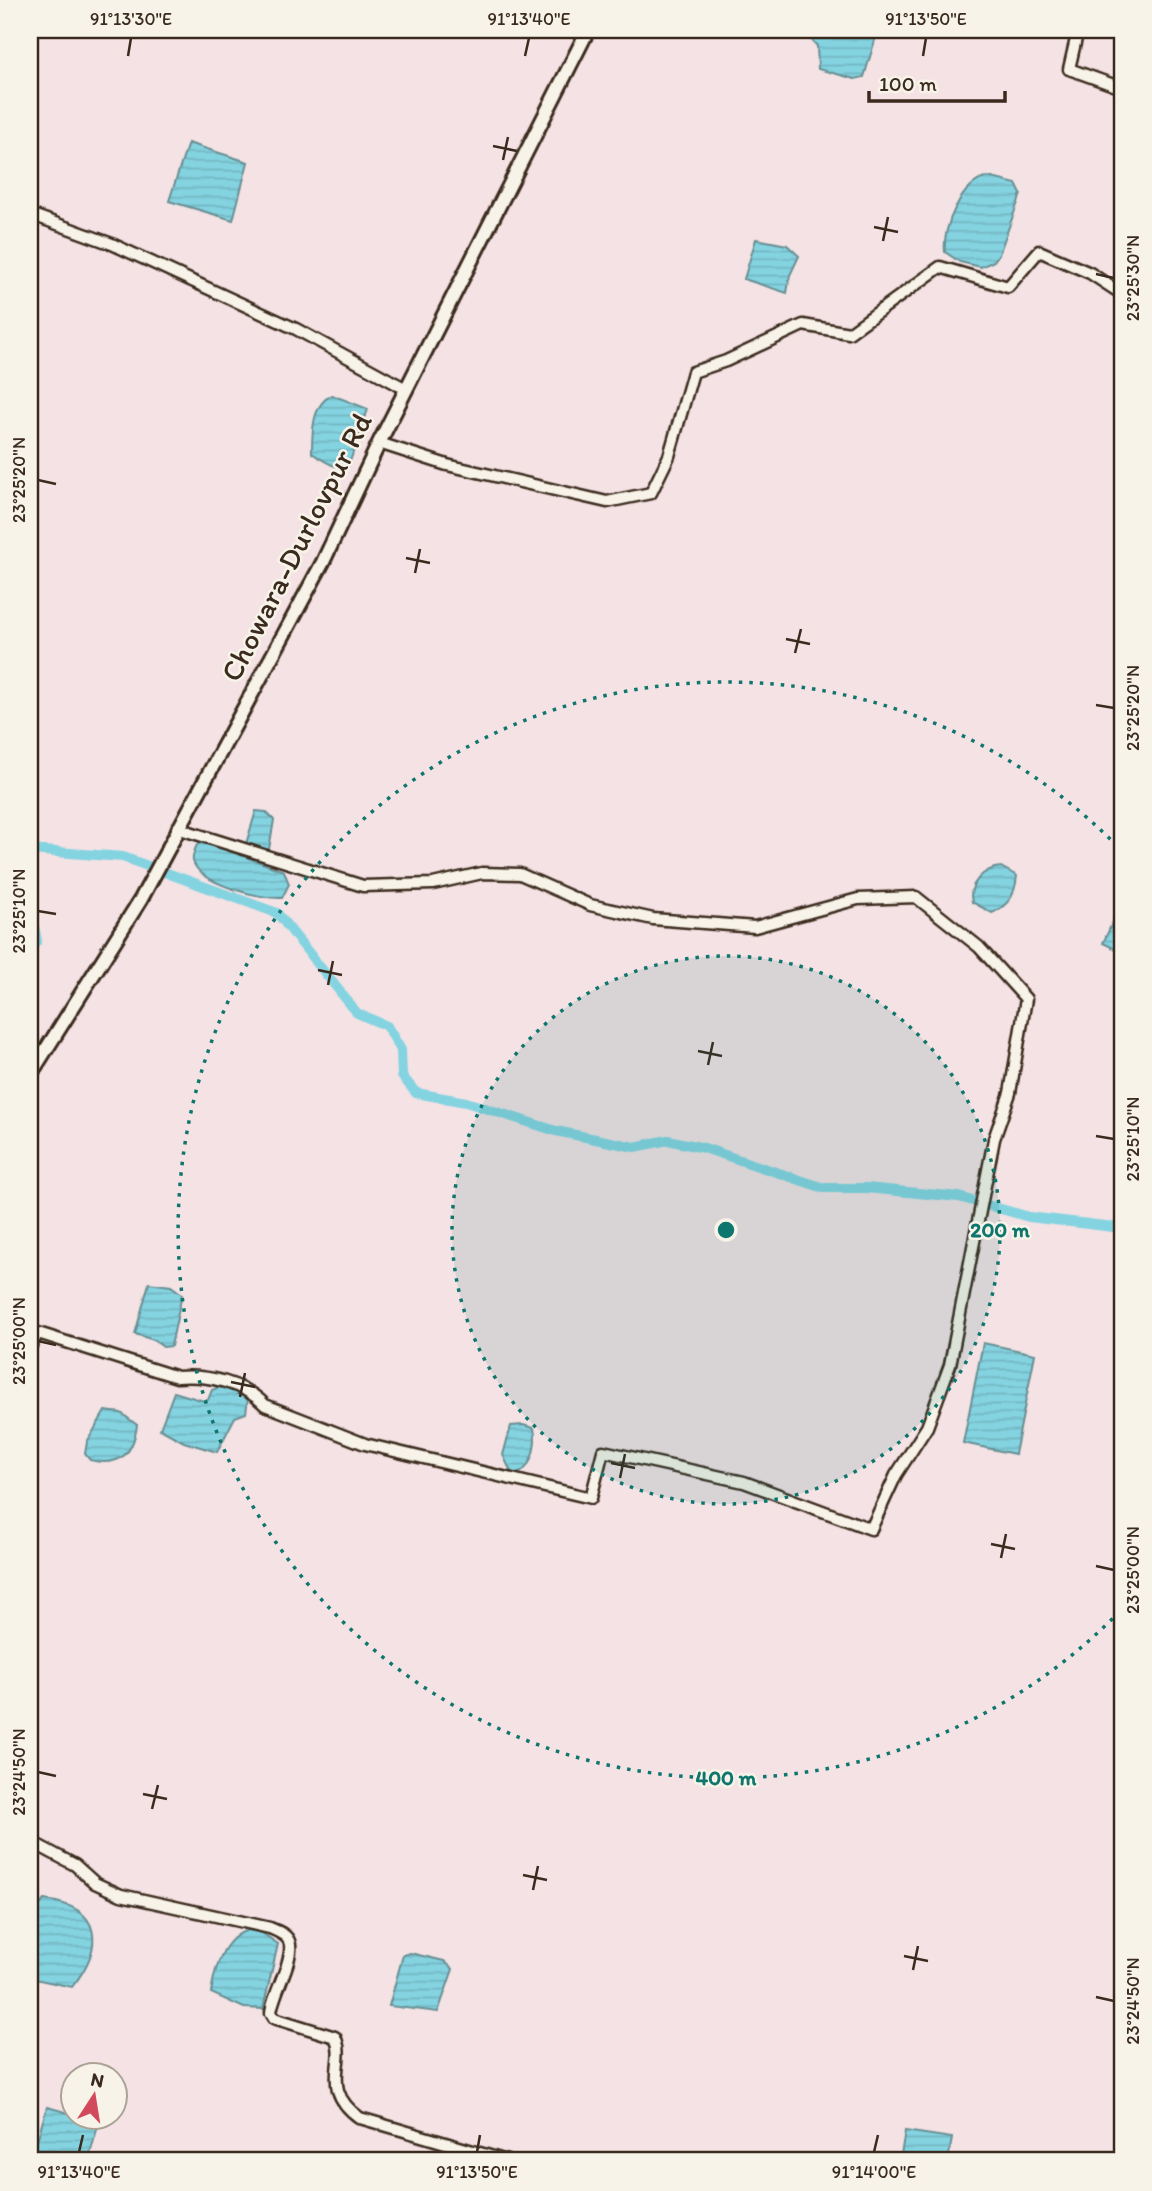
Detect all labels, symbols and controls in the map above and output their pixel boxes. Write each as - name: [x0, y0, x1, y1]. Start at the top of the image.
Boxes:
- text: 91°13'30"E: [90, 8, 172, 30]
- text: 91°13'40"E: [488, 8, 571, 30]
- text: 91°13'50"E: [885, 8, 967, 30]
- scale bar: [869, 60, 1005, 104]
- text: 100 m: [879, 71, 937, 96]
- text: 23°25'30"N: [1122, 235, 1144, 321]
- street label: Chowara-Durlovpur Rd: [212, 406, 380, 688]
- text: 23°25'20"N: [8, 437, 30, 523]
- text: 23°25'20"N: [1122, 665, 1144, 751]
- text: 23°25'10"N: [8, 868, 30, 954]
- text: 23°25'10"N: [1122, 1096, 1144, 1182]
- text: 200 m: [970, 1217, 1030, 1242]
- centre of rings: [714, 1218, 738, 1242]
- text: 23°25'00"N: [8, 1297, 30, 1385]
- text: 23°25'00"N: [1122, 1526, 1144, 1614]
- text: 23°24'50"N: [8, 1728, 30, 1816]
- text: 400 m: [696, 1765, 757, 1790]
- text: 23°24'50"N: [1122, 1957, 1144, 2045]
- north arrow: [60, 2062, 130, 2132]
- text: N: [89, 2067, 106, 2092]
- text: 91°13'40"E: [38, 2161, 121, 2183]
- text: 91°13'50"E: [436, 2161, 518, 2183]
- text: 91°14'00"E: [832, 2161, 916, 2183]

